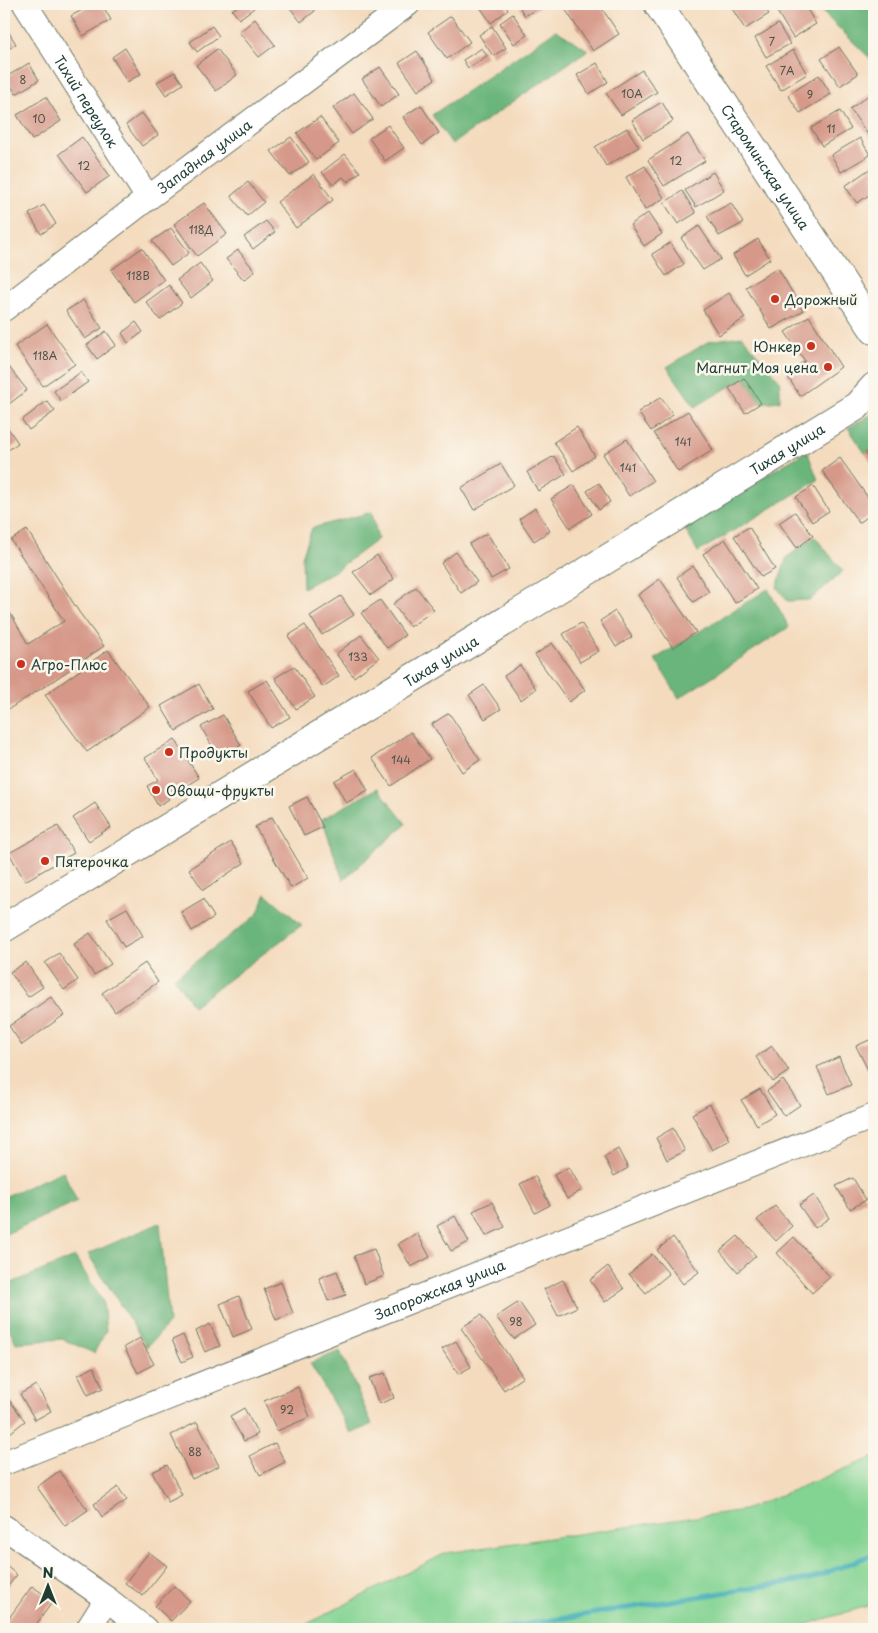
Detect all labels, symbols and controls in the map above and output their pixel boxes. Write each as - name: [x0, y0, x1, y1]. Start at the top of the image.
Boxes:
- house number: 7: [769, 33, 775, 50]
- street label: Тихий переулок: [49, 51, 124, 152]
- house number: 7А: [780, 62, 795, 79]
- house number: 8: [20, 71, 27, 88]
- house number: 10А: [621, 85, 643, 102]
- house number: 9: [807, 86, 813, 103]
- street label: Староминская улица: [716, 100, 815, 234]
- house number: 10: [33, 110, 45, 127]
- street label: Западная улица: [153, 114, 256, 198]
- house number: 11: [826, 120, 836, 137]
- house number: 12: [670, 152, 683, 169]
- house number: 12: [78, 157, 91, 174]
- house number: 118Д: [189, 221, 214, 238]
- house number: 118В: [126, 267, 150, 284]
- place label: Дорожный: [784, 289, 858, 310]
- marker: Дорожный: [769, 293, 781, 305]
- place label: Юнкер: [753, 336, 801, 357]
- marker: Юнкер: [805, 340, 817, 352]
- house number: 118А: [33, 347, 58, 364]
- place label: Магнит Моя цена: [696, 357, 818, 378]
- marker: Магнит Моя цена: [822, 361, 834, 373]
- street label: Тихая улица: [746, 418, 829, 480]
- house number: 141: [675, 433, 691, 450]
- house number: 141: [620, 459, 636, 476]
- street label: Тихая улица: [399, 630, 482, 692]
- house number: 133: [348, 648, 368, 665]
- place label: Агро-Плюс: [31, 654, 107, 675]
- marker: Агро-Плюс: [15, 658, 27, 670]
- place label: Продукты: [179, 742, 248, 763]
- marker: Продукты: [163, 746, 175, 758]
- house number: 144: [391, 751, 411, 768]
- place label: Овощи-фрукты: [166, 780, 274, 801]
- marker: Овощи-фрукты: [150, 784, 162, 796]
- place label: Пятерочка: [55, 851, 129, 872]
- marker: Пятерочка: [39, 855, 51, 867]
- street label: Запорожская улица: [371, 1254, 508, 1325]
- house number: 98: [509, 1313, 523, 1330]
- house number: 92: [280, 1401, 294, 1418]
- house number: 88: [188, 1443, 202, 1460]
- north arrow: [22, 1560, 72, 1610]
- text: N: [42, 1562, 54, 1583]

